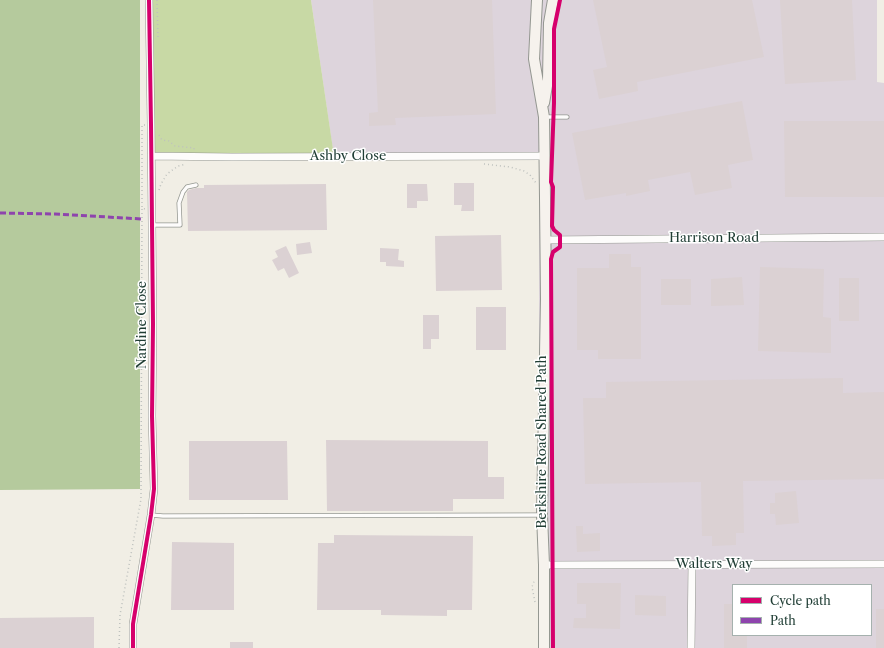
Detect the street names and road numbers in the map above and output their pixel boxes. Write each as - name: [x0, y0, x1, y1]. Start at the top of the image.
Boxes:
- street label: Ashby Close: [310, 148, 386, 164]
- street label: Harrison Road: [669, 230, 759, 246]
- street label: Nardine Close: [134, 281, 150, 369]
- street label: Berkshire Road Shared Path: [534, 355, 550, 529]
- street label: Walters Way: [675, 556, 753, 572]

